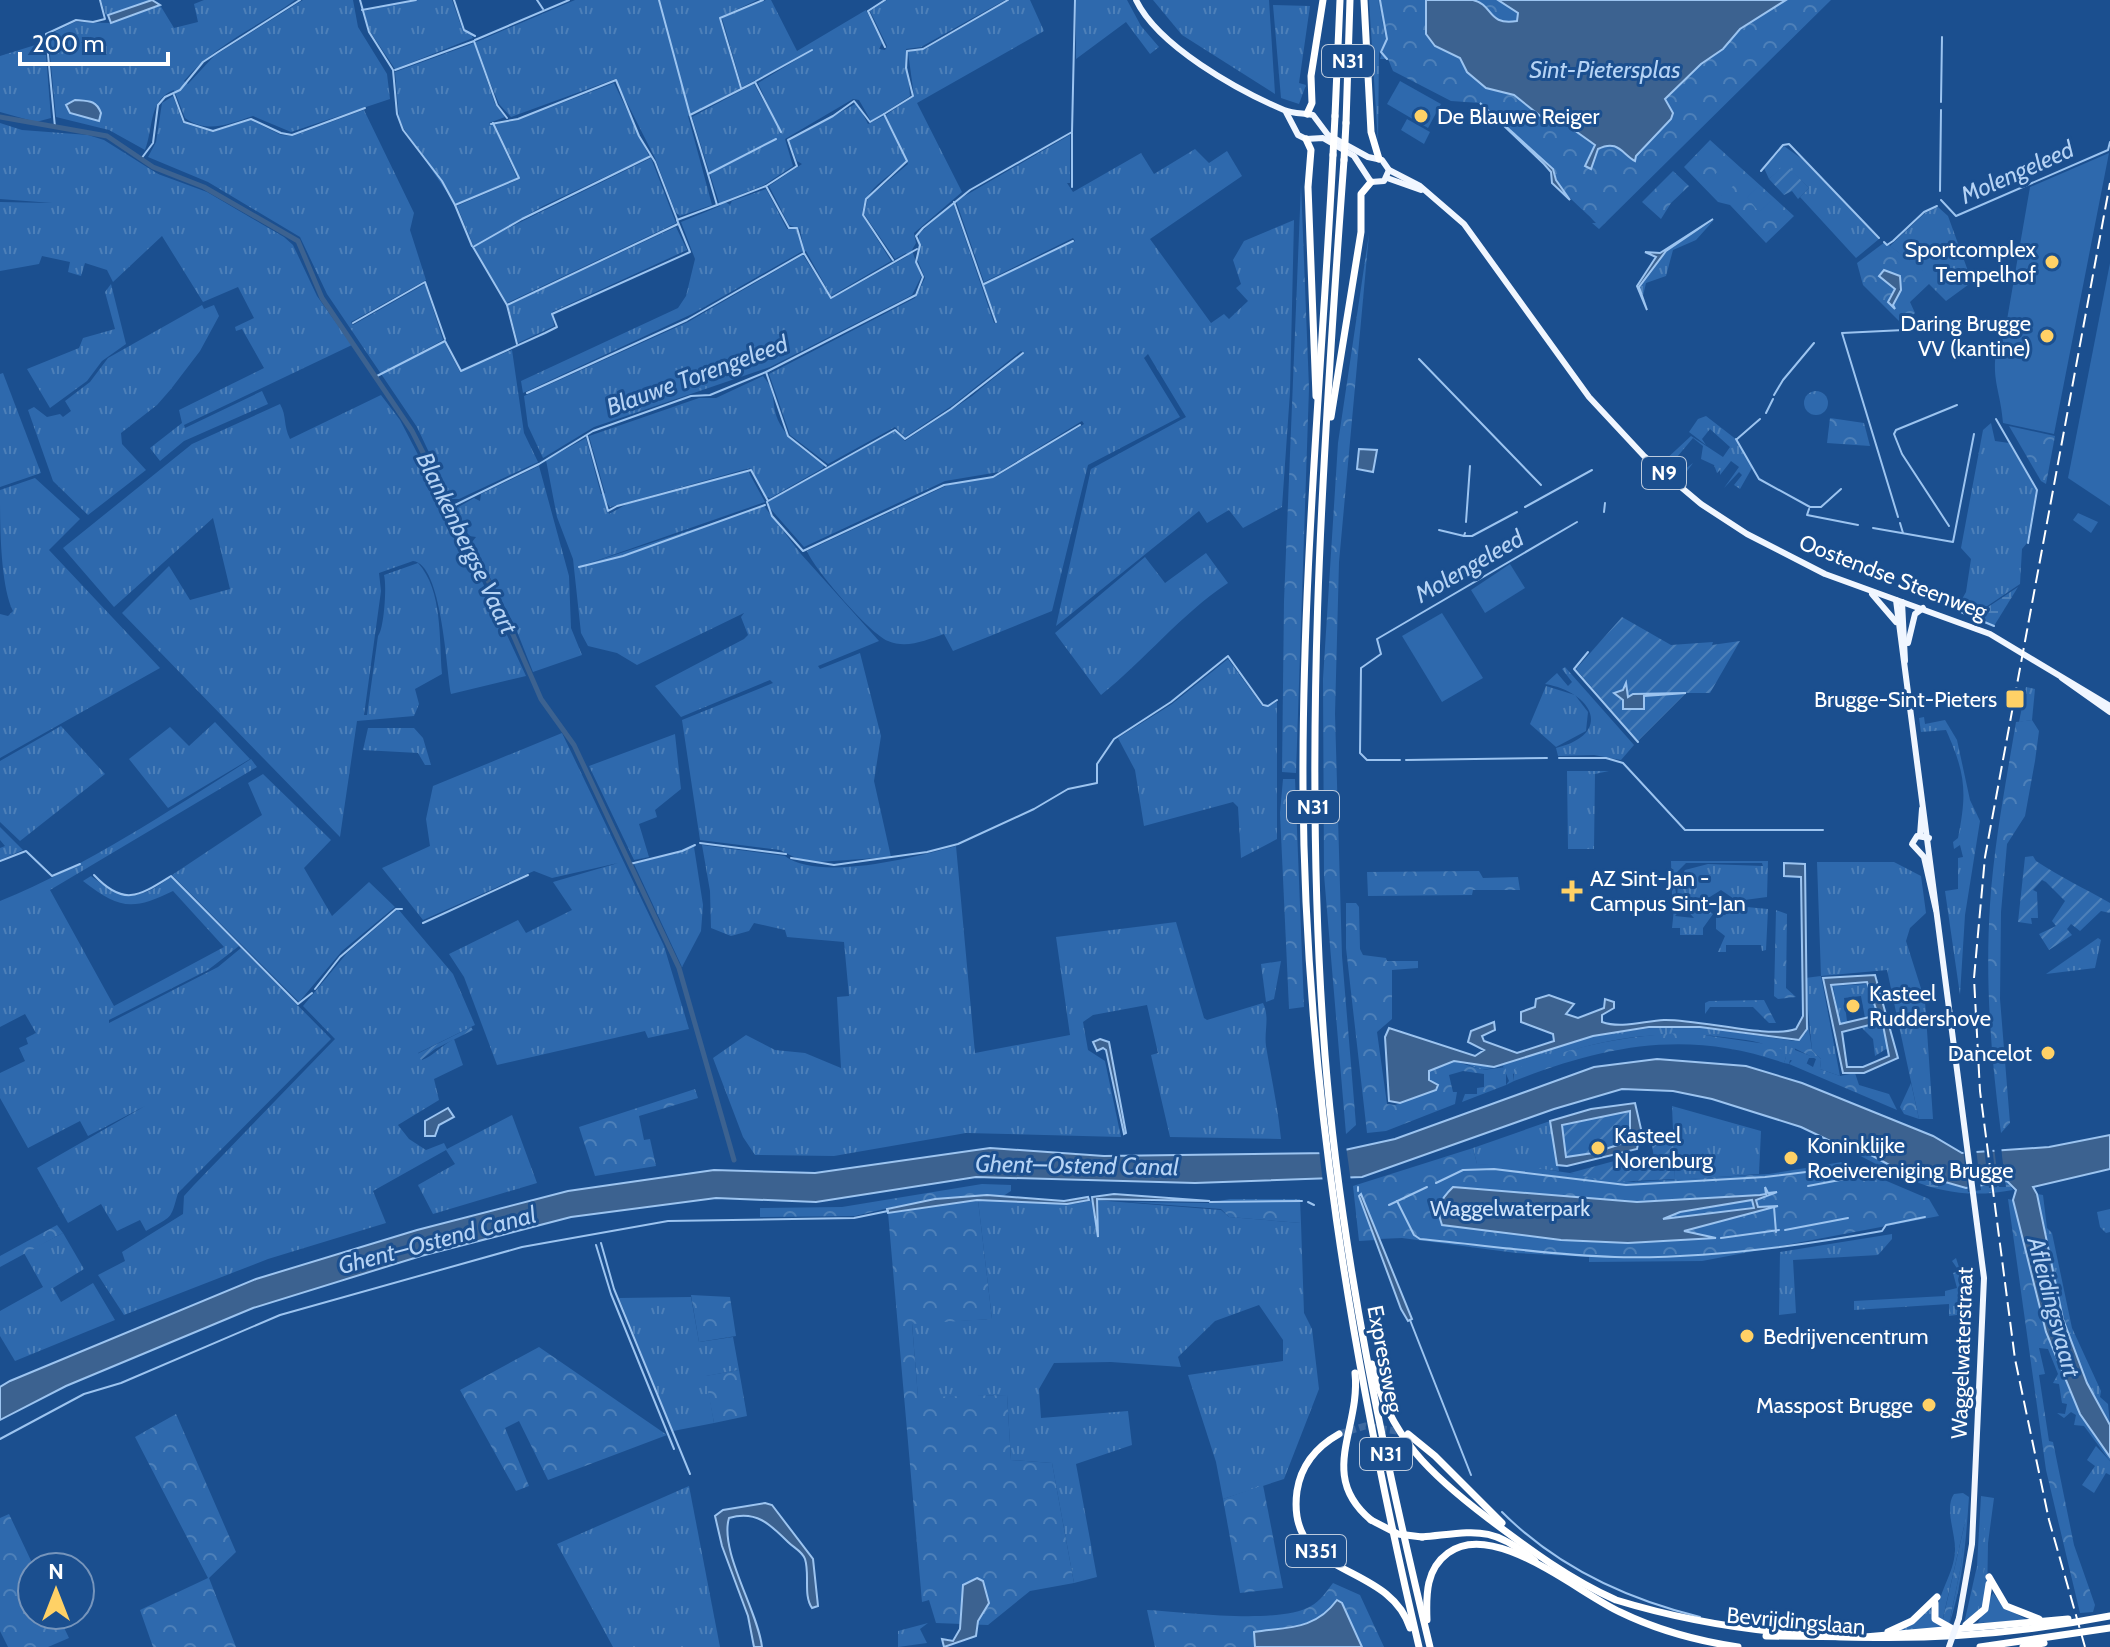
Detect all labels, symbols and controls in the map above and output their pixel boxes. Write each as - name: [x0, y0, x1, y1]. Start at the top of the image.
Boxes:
- scale bar: [20, 16, 168, 66]
- text: 200 m: [32, 29, 105, 58]
- road number: N31: [1322, 45, 1374, 77]
- water label: Sint-Pietersplas: [1529, 55, 1681, 84]
- place label: De Blauwe Reiger: [1437, 103, 1599, 130]
- marker: De Blauwe Reiger: [1412, 107, 1430, 125]
- water label: Molengeleed: [1955, 134, 2079, 210]
- place label: Sportcomplex Tempelhof: [1905, 236, 2037, 288]
- marker: Sportcomplex Tempelhof: [2043, 253, 2061, 271]
- place label: Daring Brugge VV (kantine): [1900, 310, 2031, 362]
- marker: Daring Brugge VV (kantine): [2038, 327, 2056, 345]
- water label: Blauwe Torengeleed: [602, 329, 792, 421]
- water label: Blankenbergse Vaart: [410, 447, 524, 639]
- road number: N9: [1642, 457, 1686, 489]
- water label: Molengeleed: [1409, 523, 1529, 609]
- street label: Oostendse Steenweg: [1795, 529, 1992, 626]
- place label: Brugge-Sint-Pieters: [1814, 686, 1997, 713]
- marker: Brugge-Sint-Pieters: [2004, 688, 2026, 710]
- road number: N31: [1287, 791, 1339, 823]
- place label: AZ Sint-Jan - Campus Sint-Jan: [1590, 865, 1746, 917]
- marker: AZ Sint-Jan - Campus Sint-Jan: [1561, 880, 1583, 902]
- place label: Kasteel Ruddershove: [1869, 980, 1991, 1032]
- marker: Kasteel Ruddershove: [1844, 997, 1862, 1015]
- place label: Dancelot: [1948, 1040, 2033, 1067]
- marker: Dancelot: [2039, 1044, 2057, 1062]
- place label: Kasteel Norenburg: [1614, 1122, 1714, 1174]
- place label: Koninklijke Roeivereniging Brugge: [1807, 1132, 2014, 1184]
- marker: Kasteel Norenburg: [1589, 1139, 1607, 1157]
- water label: Ghent–Ostend Canal: [975, 1149, 1180, 1181]
- marker: Koninklijke Roeivereniging Brugge: [1782, 1149, 1800, 1167]
- park label: Waggelwaterpark: [1430, 1195, 1590, 1222]
- water label: Ghent–Ostend Canal: [335, 1200, 540, 1280]
- water label: Afleidingsvaart: [2021, 1233, 2087, 1381]
- street label: Waggelwaterstraat: [1946, 1266, 1979, 1439]
- street label: Expressweg: [1361, 1303, 1409, 1416]
- place label: Bedrijvencentrum: [1763, 1323, 1928, 1350]
- marker: Bedrijvencentrum: [1738, 1327, 1756, 1345]
- place label: Masspost Brugge: [1756, 1392, 1913, 1419]
- marker: Masspost Brugge: [1920, 1396, 1938, 1414]
- road number: N31: [1360, 1438, 1412, 1470]
- road number: N351: [1286, 1535, 1346, 1567]
- north arrow: [16, 1551, 96, 1631]
- text: N: [48, 1558, 64, 1585]
- street label: Bevrijdingslaan: [1725, 1601, 1867, 1641]

